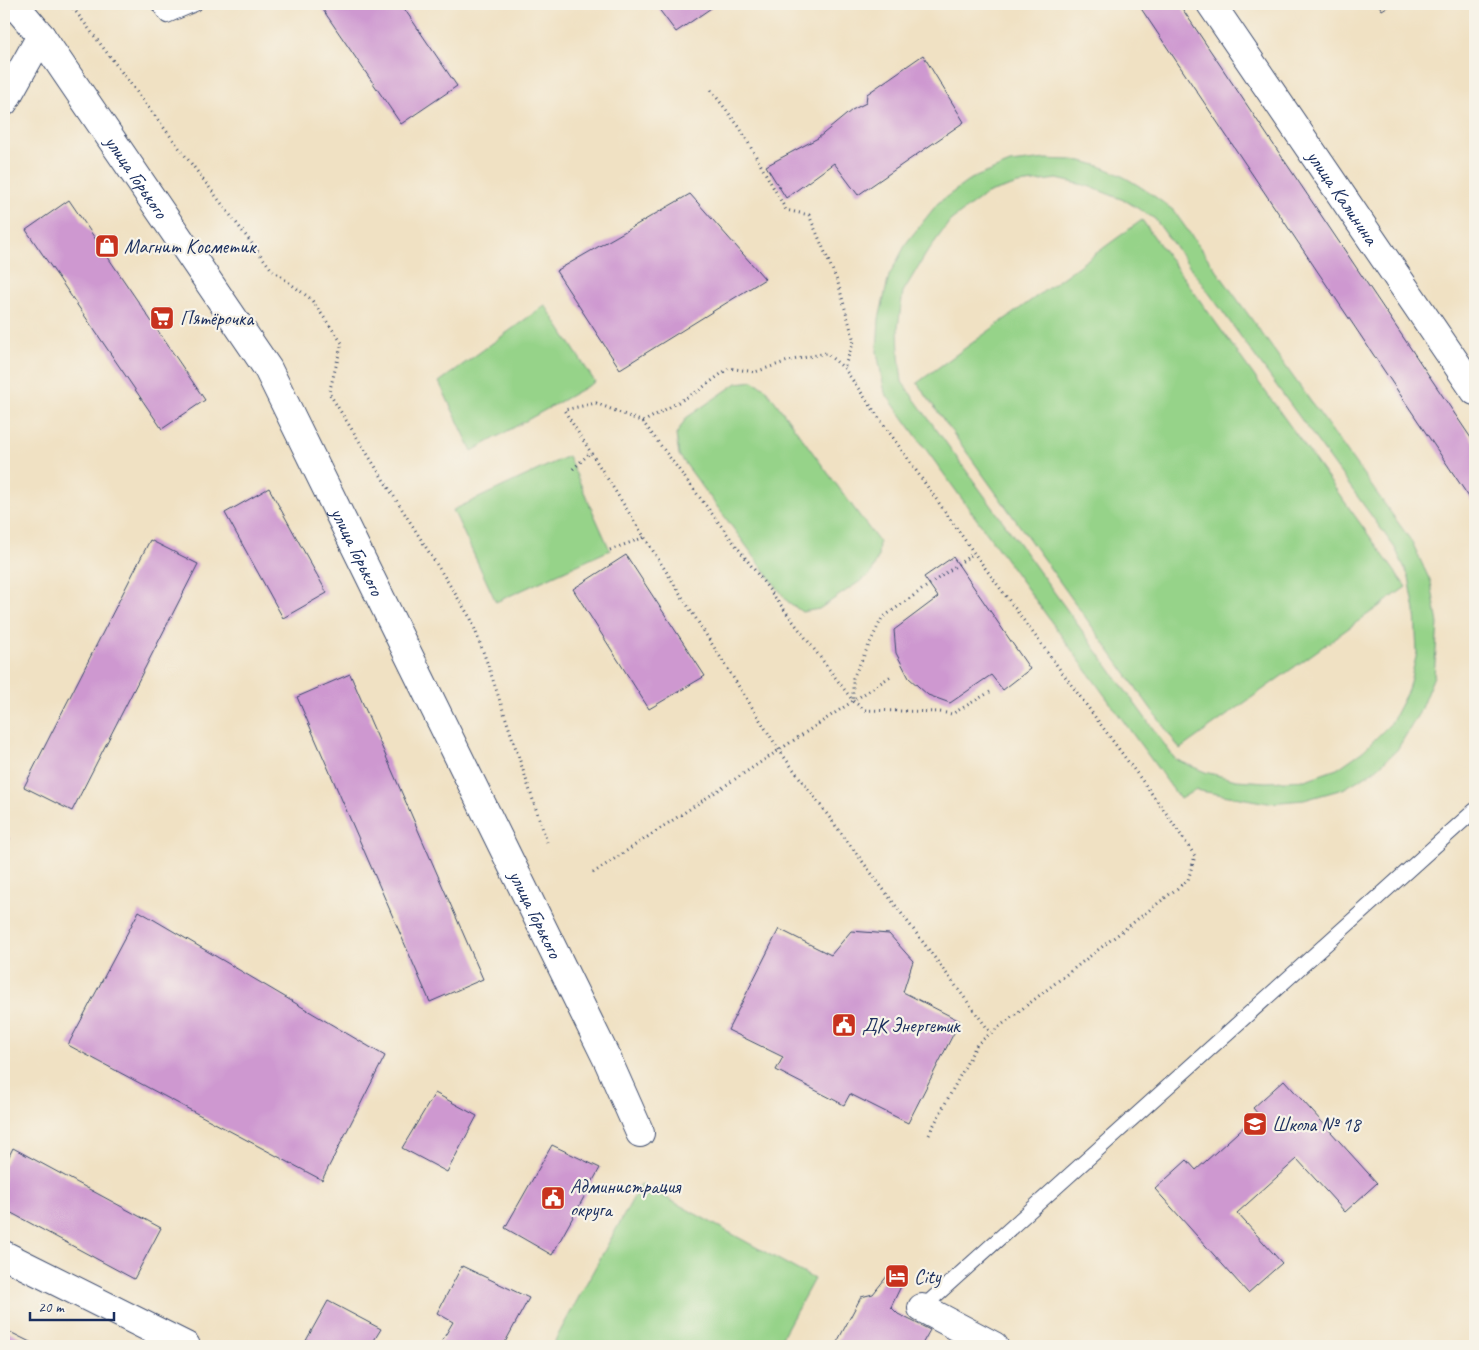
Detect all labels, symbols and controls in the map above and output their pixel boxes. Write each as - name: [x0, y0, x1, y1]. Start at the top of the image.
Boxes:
- street label: улица Горького: [99, 129, 174, 224]
- street label: улица Калинина: [1301, 144, 1385, 251]
- shop icon: Магнит Косметик: [94, 233, 120, 259]
- place label: Магнит Косметик: [124, 234, 257, 259]
- supermarket icon: Пятёрочка: [149, 305, 175, 331]
- place label: Пятёрочка: [180, 306, 255, 331]
- street label: улица Горького: [325, 502, 390, 600]
- street label: улица Горького: [503, 865, 568, 963]
- public building icon: ДК Энергетик: [831, 1012, 857, 1038]
- place label: ДК Энергетик: [862, 1013, 961, 1038]
- school or university icon: Школа № 18: [1242, 1111, 1268, 1137]
- place label: Школа № 18: [1272, 1112, 1362, 1137]
- place label: Администрация округа: [570, 1174, 682, 1222]
- public building icon: Администрация округа: [540, 1185, 566, 1211]
- hotel icon: City: [884, 1263, 910, 1289]
- place label: City: [914, 1264, 942, 1289]
- scale bar: [30, 1290, 114, 1322]
- text: 20 m: [38, 1298, 65, 1317]

